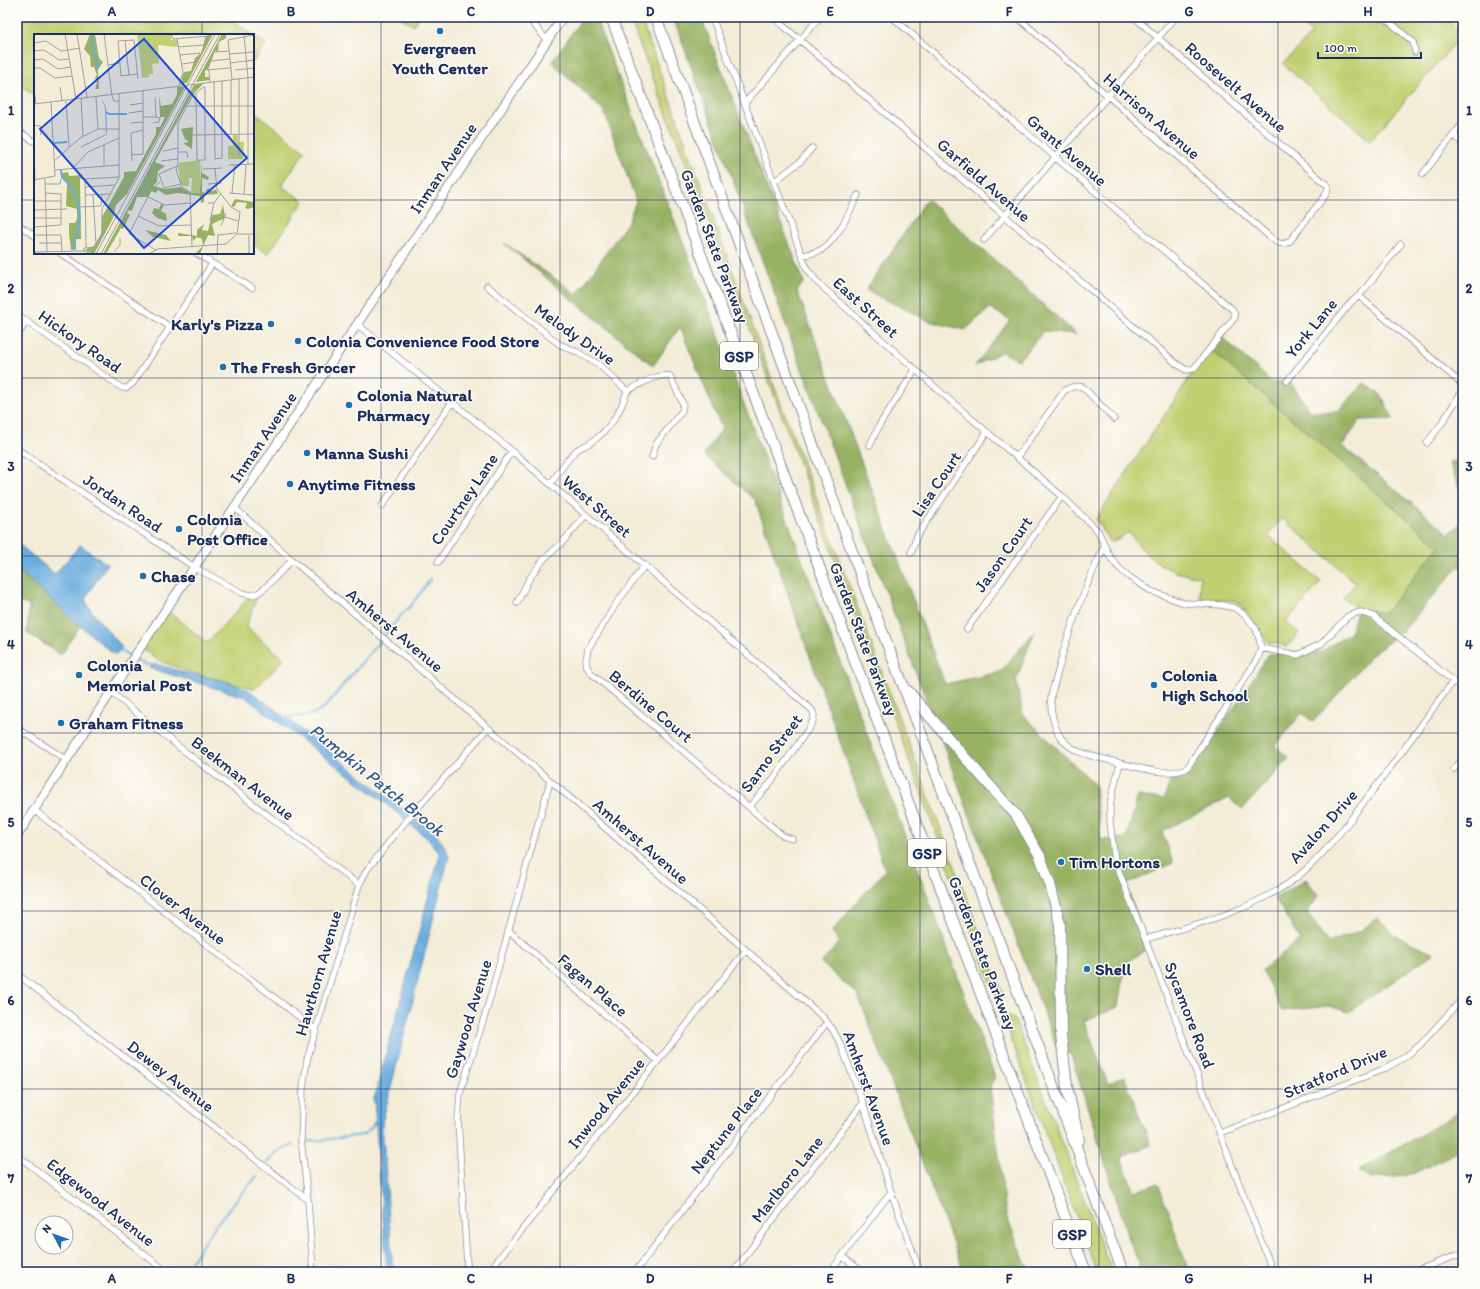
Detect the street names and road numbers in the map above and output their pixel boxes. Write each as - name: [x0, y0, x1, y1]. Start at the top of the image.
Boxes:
- street label: Roosevelt Avenue: [1181, 37, 1291, 137]
- street label: Harrison Avenue: [1099, 68, 1205, 164]
- street label: Grant Avenue: [1023, 110, 1111, 190]
- street label: Inman Avenue: [405, 119, 481, 217]
- street label: Garfield Avenue: [933, 134, 1035, 226]
- street label: Garden State Parkway: [676, 166, 754, 326]
- street label: East Street: [829, 272, 903, 342]
- street label: York Lane: [1281, 294, 1341, 362]
- street label: Melody Drive: [531, 299, 619, 369]
- street label: Hickory Road: [35, 305, 125, 377]
- road number: GSP: [720, 342, 758, 370]
- street label: Inman Avenue: [225, 388, 301, 486]
- street label: Lisa Court: [907, 448, 965, 520]
- street label: Courtney Lane: [426, 449, 502, 549]
- street label: Jordan Road: [79, 469, 167, 537]
- street label: West Street: [558, 471, 636, 542]
- street label: Jason Court: [970, 512, 1036, 596]
- street label: Garden State Parkway: [825, 559, 903, 719]
- street label: Amherst Avenue: [342, 584, 448, 676]
- street label: Berdine Court: [605, 665, 697, 747]
- street label: Sarno Street: [736, 709, 807, 796]
- street label: Beekman Avenue: [188, 732, 298, 824]
- street label: Avalon Drive: [1285, 785, 1361, 867]
- street label: Amherst Avenue: [589, 794, 693, 888]
- road number: GSP: [908, 839, 946, 867]
- street label: Clover Avenue: [136, 869, 230, 949]
- street label: Garden State Parkway: [944, 873, 1022, 1033]
- street label: Hawthorn Avenue: [290, 908, 346, 1038]
- street label: Fagan Place: [554, 949, 632, 1021]
- street label: Gaywood Avenue: [440, 957, 496, 1081]
- street label: Sycamore Road: [1161, 959, 1219, 1071]
- street label: Amherst Avenue: [839, 1028, 899, 1148]
- street label: Dewey Avenue: [124, 1036, 218, 1116]
- street label: Stratford Drive: [1280, 1041, 1390, 1103]
- street label: Inwood Avenue: [563, 1054, 649, 1152]
- street label: Neptune Place: [686, 1082, 766, 1178]
- street label: Marlboro Lane: [747, 1131, 827, 1227]
- street label: Edgewood Avenue: [43, 1154, 159, 1250]
- road number: GSP: [1053, 1220, 1091, 1248]

